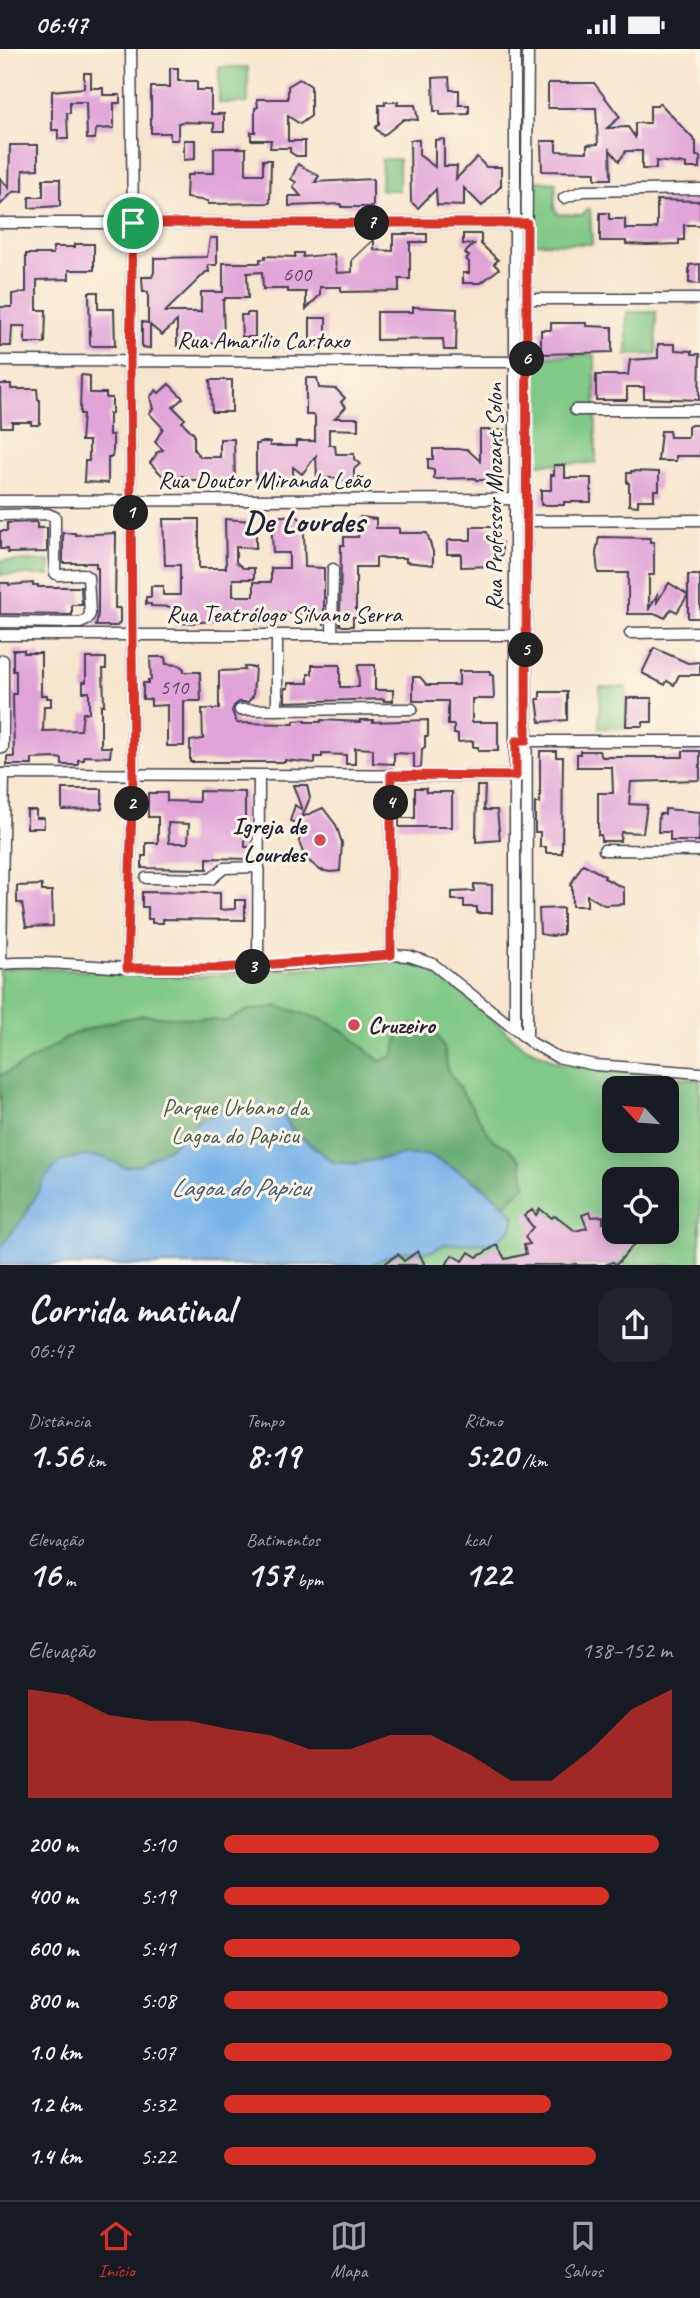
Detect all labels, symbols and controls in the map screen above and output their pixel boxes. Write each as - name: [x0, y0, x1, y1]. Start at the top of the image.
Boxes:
- text: 06:47: [35, 8, 87, 41]
- pin: [103, 193, 163, 253]
- icon: arrive: [114, 204, 152, 242]
- pin: 7: [354, 205, 390, 241]
- text: 7: [367, 210, 376, 234]
- house number: 600: [283, 261, 313, 287]
- street label: Rua Amarílio Cartaxo: [177, 325, 352, 355]
- pin: 6: [510, 341, 544, 377]
- text: 6: [522, 346, 531, 370]
- street label: Rua Professor Mozart Solon: [479, 382, 509, 611]
- street label: Rua Doutor Miranda Leão: [158, 465, 372, 495]
- pin: 1: [114, 496, 148, 531]
- text: 1: [126, 500, 135, 524]
- district label: De Lourdes: [244, 501, 367, 542]
- street label: Rua Teatrólogo Silvano Serra: [166, 599, 403, 629]
- pin: 5: [508, 633, 544, 667]
- text: 5: [521, 637, 530, 661]
- house number: 510: [160, 674, 190, 700]
- pin: 4: [374, 785, 408, 821]
- pin: 2: [114, 787, 150, 821]
- text: 4: [386, 790, 395, 814]
- text: 2: [127, 791, 136, 815]
- place label: Igreja de Lourdes: [233, 811, 309, 869]
- marker: Igreja de Lourdes: [312, 832, 328, 848]
- pin: 3: [236, 949, 270, 985]
- text: 3: [248, 954, 257, 978]
- place label: Cruzeiro: [368, 1010, 437, 1040]
- marker: Cruzeiro: [346, 1017, 362, 1033]
- north arrow: [602, 1076, 679, 1153]
- map controls: [602, 1076, 679, 1244]
- park label: Parque Urbano da Lagoa do Papicu: [162, 1092, 310, 1150]
- button: locate: [602, 1167, 679, 1244]
- water label: Lagoa do Papicu: [171, 1171, 313, 1204]
- text: Corrida matinal: [28, 1286, 234, 1333]
- button: share: [598, 1288, 672, 1362]
- text: 06:47: [28, 1336, 74, 1365]
- text: Distância: [28, 1409, 90, 1433]
- text: Tempo: [246, 1409, 284, 1433]
- text: Ritmo: [464, 1409, 502, 1433]
- text: 1.56: [28, 1433, 82, 1478]
- text: 8:19: [246, 1433, 300, 1478]
- text: 5:20: [464, 1433, 518, 1478]
- text: km: [82, 1449, 106, 1473]
- text: /km: [518, 1449, 547, 1473]
- text: Elevação: [28, 1528, 83, 1552]
- text: Batimentos: [246, 1528, 320, 1552]
- text: kcal: [464, 1528, 489, 1552]
- text: 16: [28, 1552, 60, 1597]
- text: 157: [246, 1552, 293, 1597]
- text: 122: [464, 1552, 511, 1597]
- text: m: [60, 1568, 76, 1592]
- text: bpm: [293, 1568, 323, 1592]
- text: Elevação: [28, 1636, 95, 1665]
- text: 138–152 m: [581, 1636, 672, 1665]
- text: 200 m: [28, 1830, 78, 1859]
- text: 5:10: [140, 1830, 176, 1859]
- text: 400 m: [28, 1882, 78, 1911]
- text: 5:19: [140, 1882, 176, 1911]
- text: 600 m: [28, 1934, 78, 1963]
- text: 5:41: [140, 1934, 176, 1963]
- text: 800 m: [28, 1986, 78, 2015]
- text: 5:08: [140, 1986, 176, 2015]
- text: 1.0 km: [28, 2038, 82, 2067]
- text: 5:07: [140, 2038, 176, 2067]
- text: 1.2 km: [28, 2090, 82, 2119]
- text: 5:32: [140, 2090, 176, 2119]
- text: 1.4 km: [28, 2142, 82, 2171]
- text: 5:22: [140, 2142, 176, 2171]
- tab: Início: [97, 2217, 135, 2283]
- tab: Mapa: [330, 2217, 368, 2283]
- tab: Salvos: [563, 2217, 603, 2283]

